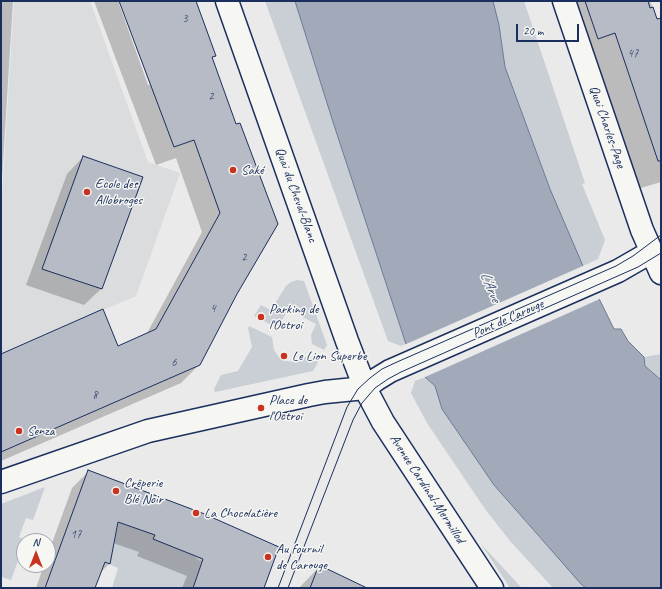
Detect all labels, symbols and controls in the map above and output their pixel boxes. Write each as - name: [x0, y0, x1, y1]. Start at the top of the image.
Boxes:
- house number: 3: [182, 12, 188, 26]
- scale bar: [518, 16, 581, 42]
- text: 20 m: [523, 23, 543, 39]
- house number: 47: [628, 47, 638, 61]
- street label: Quai Charles-Page: [585, 84, 629, 170]
- house number: 2: [208, 90, 214, 104]
- street label: Quai du Cheval-Blanc: [271, 145, 321, 245]
- place label: Saké: [241, 162, 263, 178]
- marker: Saké: [228, 165, 238, 175]
- place label: Ecole des Allobroges: [95, 176, 142, 208]
- marker: Ecole des Allobroges: [82, 187, 92, 197]
- house number: 2: [241, 251, 247, 265]
- water label: L'Arve: [476, 269, 504, 305]
- street label: Pont de Carouge: [470, 296, 546, 342]
- place label: Parking de l'Octroi: [269, 301, 319, 334]
- house number: 4: [210, 302, 216, 316]
- marker: Parking de l'Octroi: [256, 312, 266, 322]
- place label: Le Lion Superbe: [292, 348, 366, 364]
- marker: Le Lion Superbe: [279, 351, 289, 361]
- house number: 6: [171, 356, 177, 370]
- house number: 8: [92, 389, 98, 403]
- place label: Place de l'Octroi: [269, 392, 307, 424]
- marker: Place de l'Octroi: [256, 403, 266, 413]
- place label: Senza: [27, 423, 54, 439]
- marker: Senza: [14, 426, 24, 436]
- street label: Avenue Cardinal-Mermillod: [386, 431, 468, 547]
- place label: Crêperie Blé Noir: [124, 475, 163, 508]
- marker: Crêperie Blé Noir: [111, 486, 121, 496]
- place label: La Chocolatière: [204, 505, 277, 521]
- marker: La Chocolatière: [191, 508, 201, 518]
- house number: 17: [71, 528, 81, 542]
- north arrow: [16, 533, 56, 573]
- text: N: [33, 535, 39, 549]
- place label: Au fournil de Carouge: [276, 541, 327, 574]
- marker: Au fournil de Carouge: [263, 552, 273, 562]

